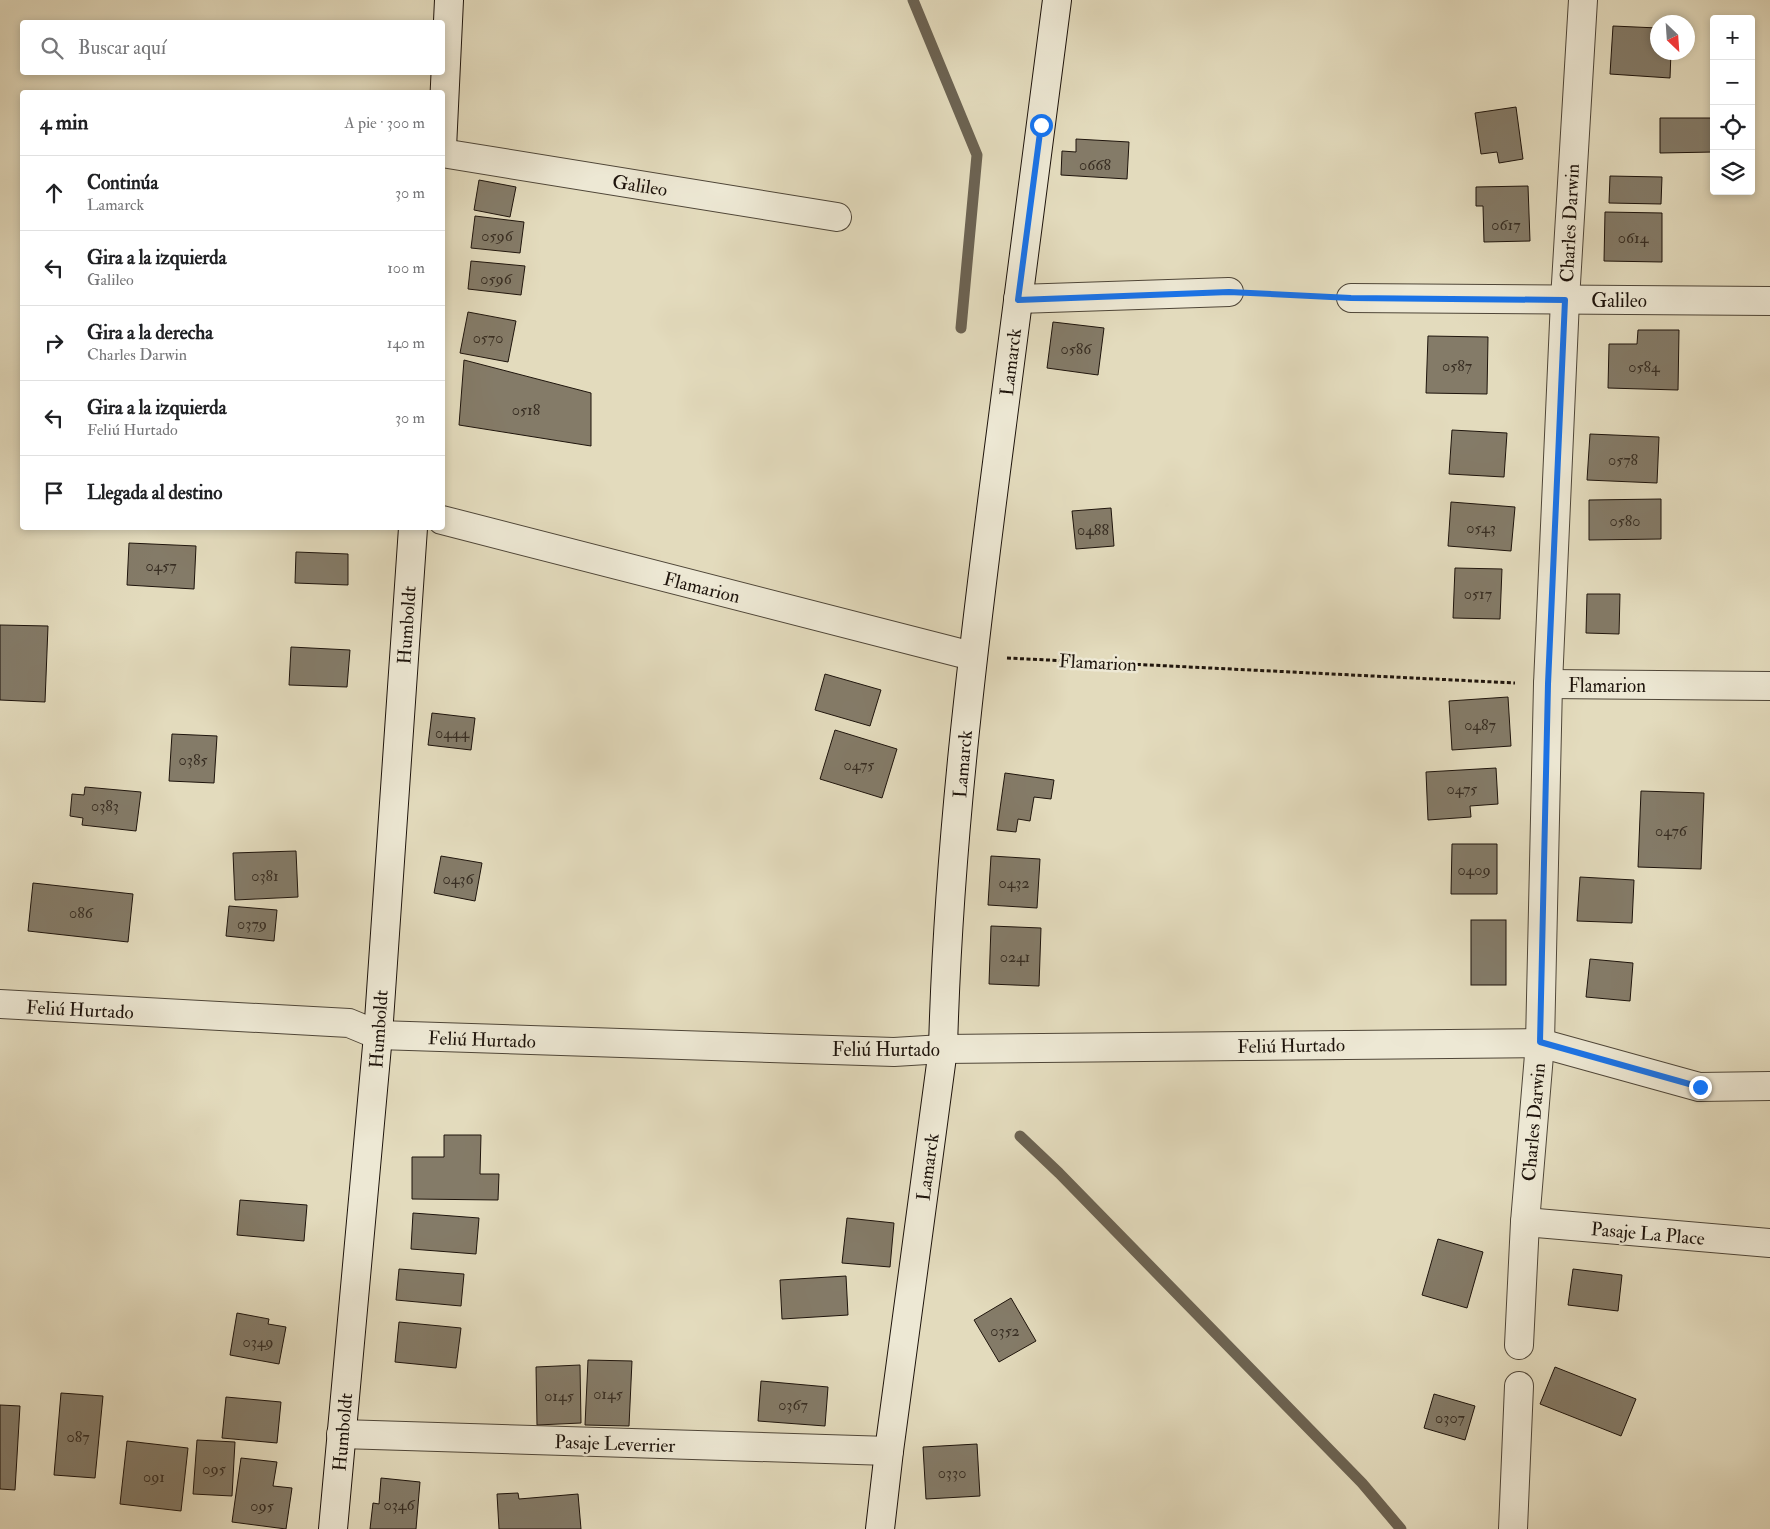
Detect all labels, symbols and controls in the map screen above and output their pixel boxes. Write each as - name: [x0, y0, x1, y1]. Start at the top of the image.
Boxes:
- north arrow: [1650, 15, 1695, 60]
- map controls: [1710, 15, 1755, 195]
- button: +: [1710, 15, 1755, 60]
- search box: [20, 20, 445, 75]
- icon: search: [38, 34, 66, 62]
- text: Buscar aquí: [78, 36, 166, 60]
- button: −: [1710, 60, 1755, 105]
- button: locate: [1710, 105, 1755, 150]
- text: 4 min: [40, 109, 88, 136]
- text: A pie · 300 m: [344, 113, 425, 133]
- route start: [1030, 114, 1053, 137]
- button: layers: [1710, 150, 1755, 195]
- house number: 0668: [1079, 155, 1111, 175]
- street label: Charles Darwin: [1555, 163, 1585, 283]
- street label: Galileo: [611, 170, 669, 202]
- text: Continúa: [87, 171, 158, 195]
- icon: ahead: [40, 179, 68, 207]
- text: 30 m: [395, 183, 425, 203]
- text: Lamarck: [87, 195, 144, 215]
- house number: 0617: [1491, 215, 1521, 235]
- house number: 0596: [481, 226, 514, 246]
- house number: 0614: [1618, 228, 1650, 248]
- text: Gira a la izquierda: [87, 246, 226, 270]
- icon: left: [40, 254, 68, 282]
- text: 100 m: [387, 258, 425, 278]
- house number: 0596: [480, 269, 513, 289]
- text: Galileo: [87, 270, 134, 290]
- street label: Galileo: [1591, 289, 1647, 313]
- text: Gira a la derecha: [87, 321, 213, 345]
- street label: Lamarck: [995, 327, 1027, 397]
- house number: 0570: [473, 328, 503, 348]
- icon: right: [40, 329, 68, 357]
- text: 140 m: [387, 333, 425, 353]
- house number: 0586: [1061, 339, 1092, 359]
- text: Charles Darwin: [87, 345, 187, 365]
- house number: 0587: [1442, 356, 1473, 376]
- house number: 0584: [1628, 357, 1661, 377]
- text: Gira a la izquierda: [87, 396, 226, 420]
- house number: 0518: [512, 400, 541, 420]
- icon: left: [40, 404, 68, 432]
- text: 30 m: [395, 408, 425, 428]
- text: Feliú Hurtado: [87, 420, 178, 440]
- house number: 0578: [1608, 450, 1639, 470]
- icon: arrive: [40, 479, 68, 507]
- text: Llegada al destino: [87, 481, 222, 505]
- house number: 0580: [1610, 511, 1640, 531]
- house number: 0543: [1466, 518, 1496, 538]
- house number: 0488: [1077, 520, 1109, 540]
- house number: 0457: [145, 556, 177, 576]
- street label: Flamarion: [661, 567, 743, 609]
- house number: 0517: [1464, 584, 1493, 604]
- street label: Humboldt: [392, 585, 422, 665]
- street label: Flamarion: [1058, 649, 1138, 677]
- street label: Flamarion: [1568, 674, 1646, 698]
- house number: 0487: [1464, 715, 1496, 735]
- house number: 0444: [435, 723, 470, 743]
- street label: Lamarck: [948, 729, 978, 799]
- house number: 0385: [179, 750, 207, 770]
- house number: 0475: [844, 755, 874, 775]
- house number: 0475: [1447, 779, 1477, 799]
- house number: 0383: [91, 796, 119, 816]
- house number: 0476: [1655, 821, 1688, 841]
- house number: 0409: [1457, 860, 1491, 880]
- house number: 0381: [251, 866, 279, 886]
- house number: 0436: [443, 869, 474, 889]
- house number: 0432: [998, 873, 1030, 893]
- house number: 086: [69, 903, 94, 923]
- house number: 0379: [237, 914, 267, 934]
- house number: 0241: [1000, 947, 1030, 967]
- street label: Humboldt: [364, 989, 394, 1069]
- street label: Feliú Hurtado: [25, 995, 134, 1025]
- street label: Feliú Hurtado: [428, 1026, 536, 1054]
- street label: Feliú Hurtado: [1237, 1033, 1345, 1059]
- street label: Feliú Hurtado: [832, 1038, 940, 1062]
- street label: Charles Darwin: [1517, 1062, 1551, 1182]
- route end: [1689, 1076, 1712, 1099]
- street label: Lamarck: [911, 1132, 945, 1202]
- street label: Pasaje La Place: [1590, 1217, 1706, 1251]
- house number: 0352: [990, 1321, 1020, 1341]
- house number: 0349: [242, 1332, 274, 1352]
- house number: 0145: [593, 1384, 623, 1404]
- house number: 0145: [544, 1386, 574, 1406]
- street label: Humboldt: [328, 1392, 358, 1472]
- house number: 0367: [778, 1395, 809, 1415]
- house number: 0307: [1435, 1408, 1466, 1428]
- house number: 087: [66, 1427, 90, 1447]
- street label: Pasaje Leverrier: [554, 1430, 676, 1458]
- house number: 095: [202, 1459, 226, 1479]
- house number: 0330: [938, 1463, 966, 1483]
- house number: 091: [143, 1467, 165, 1487]
- house number: 0346: [384, 1495, 415, 1515]
- house number: 095: [250, 1496, 274, 1516]

